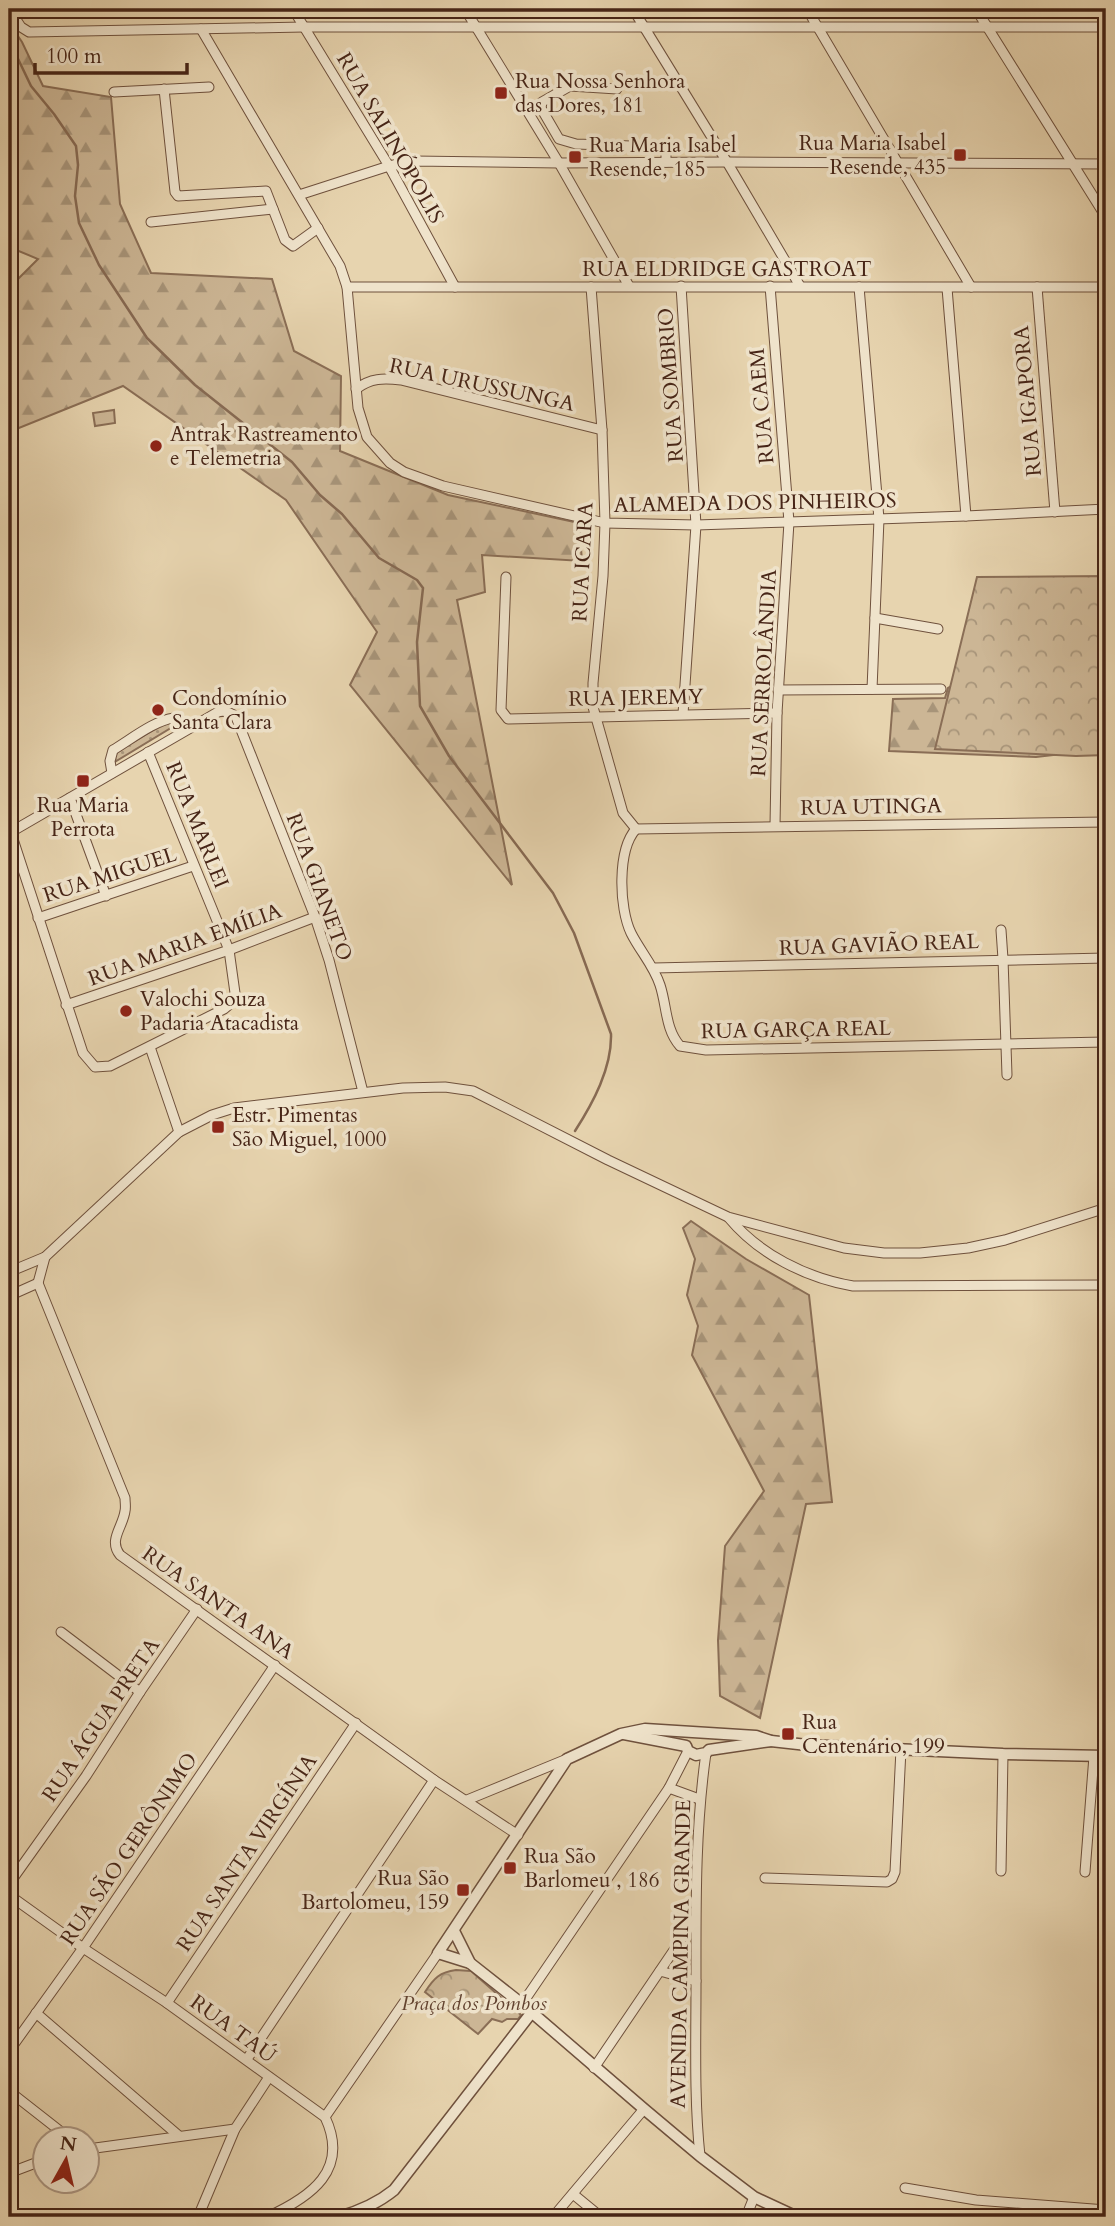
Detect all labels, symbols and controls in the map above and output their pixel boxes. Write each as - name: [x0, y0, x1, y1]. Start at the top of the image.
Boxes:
- scale bar: [35, 32, 187, 76]
- text: 100 m: [46, 42, 102, 71]
- street label: RUA SALINÓPOLIS: [329, 47, 452, 229]
- place label: Rua Nossa Senhora das Dores, 181: [515, 67, 685, 120]
- marker: Rua Nossa Senhora das Dores, 181: [493, 85, 509, 101]
- place label: Rua Maria Isabel Resende, 435: [799, 129, 946, 182]
- place label: Rua Maria Isabel Resende, 185: [589, 131, 736, 184]
- marker: Rua Maria Isabel Resende, 435: [952, 147, 968, 163]
- marker: Rua Maria Isabel Resende, 185: [567, 149, 583, 165]
- street label: RUA ELDRIDGE GASTROAT: [582, 255, 872, 284]
- street label: RUA SOMBRIO: [651, 307, 691, 463]
- street label: RUA IGAPORA: [1007, 324, 1049, 478]
- street label: RUA CAEM: [742, 347, 782, 465]
- street label: RUA URUSSUNGA: [387, 351, 577, 419]
- place label: Antrak Rastreamento e Telemetria: [170, 420, 358, 473]
- marker: Antrak Rastreamento e Telemetria: [148, 438, 164, 454]
- street label: ALAMEDA DOS PINHEIROS: [613, 486, 897, 520]
- street label: RUA ICARA: [565, 501, 601, 623]
- street label: RUA SERROLÂNDIA: [744, 568, 784, 777]
- street label: RUA JEREMY: [568, 682, 704, 714]
- place label: Condomínio Santa Clara: [172, 684, 287, 737]
- marker: Condomínio Santa Clara: [150, 702, 166, 718]
- street label: RUA MARLEI: [158, 757, 236, 893]
- marker: Rua Maria Perrota: [75, 773, 91, 789]
- place label: Rua Maria Perrota: [37, 791, 129, 844]
- street label: RUA UTINGA: [800, 791, 942, 823]
- street label: RUA GIANETO: [279, 809, 359, 965]
- street label: RUA MIGUEL: [40, 840, 181, 910]
- street label: RUA MARIA EMÍLIA: [84, 896, 286, 994]
- street label: RUA GAVIÃO REAL: [778, 926, 980, 963]
- place label: Valochi Souza Padaria Atacadista: [140, 985, 299, 1038]
- marker: Valochi Souza Padaria Atacadista: [118, 1003, 134, 1019]
- street label: RUA GARÇA REAL: [701, 1014, 892, 1046]
- place label: Estr. Pimentas São Miguel, 1000: [232, 1101, 387, 1154]
- marker: Estr. Pimentas São Miguel, 1000: [210, 1119, 226, 1135]
- street label: RUA SANTA ANA: [136, 1540, 300, 1666]
- street label: RUA ÁGUA PRETA: [35, 1632, 167, 1808]
- place label: Rua Centenário, 199: [802, 1708, 945, 1761]
- marker: Rua Centenário, 199: [780, 1726, 796, 1742]
- street label: RUA SÃO GERÔNIMO: [53, 1746, 204, 1951]
- street label: RUA SANTA VIRGÍNIA: [170, 1748, 324, 1958]
- street label: AVENIDA CAMPINA GRANDE: [664, 1799, 698, 2109]
- place label: Rua São Barlomeu , 186: [524, 1842, 659, 1895]
- marker: Rua São Barlomeu , 186: [502, 1860, 518, 1876]
- place label: Rua São Bartolomeu, 159: [301, 1864, 449, 1917]
- marker: Rua São Bartolomeu, 159: [455, 1882, 471, 1898]
- street label: RUA TAÚ: [184, 1987, 282, 2070]
- park label: Praça dos Pombos: [401, 1989, 547, 2018]
- north arrow: [32, 2124, 102, 2194]
- text: N: [58, 2130, 79, 2158]

